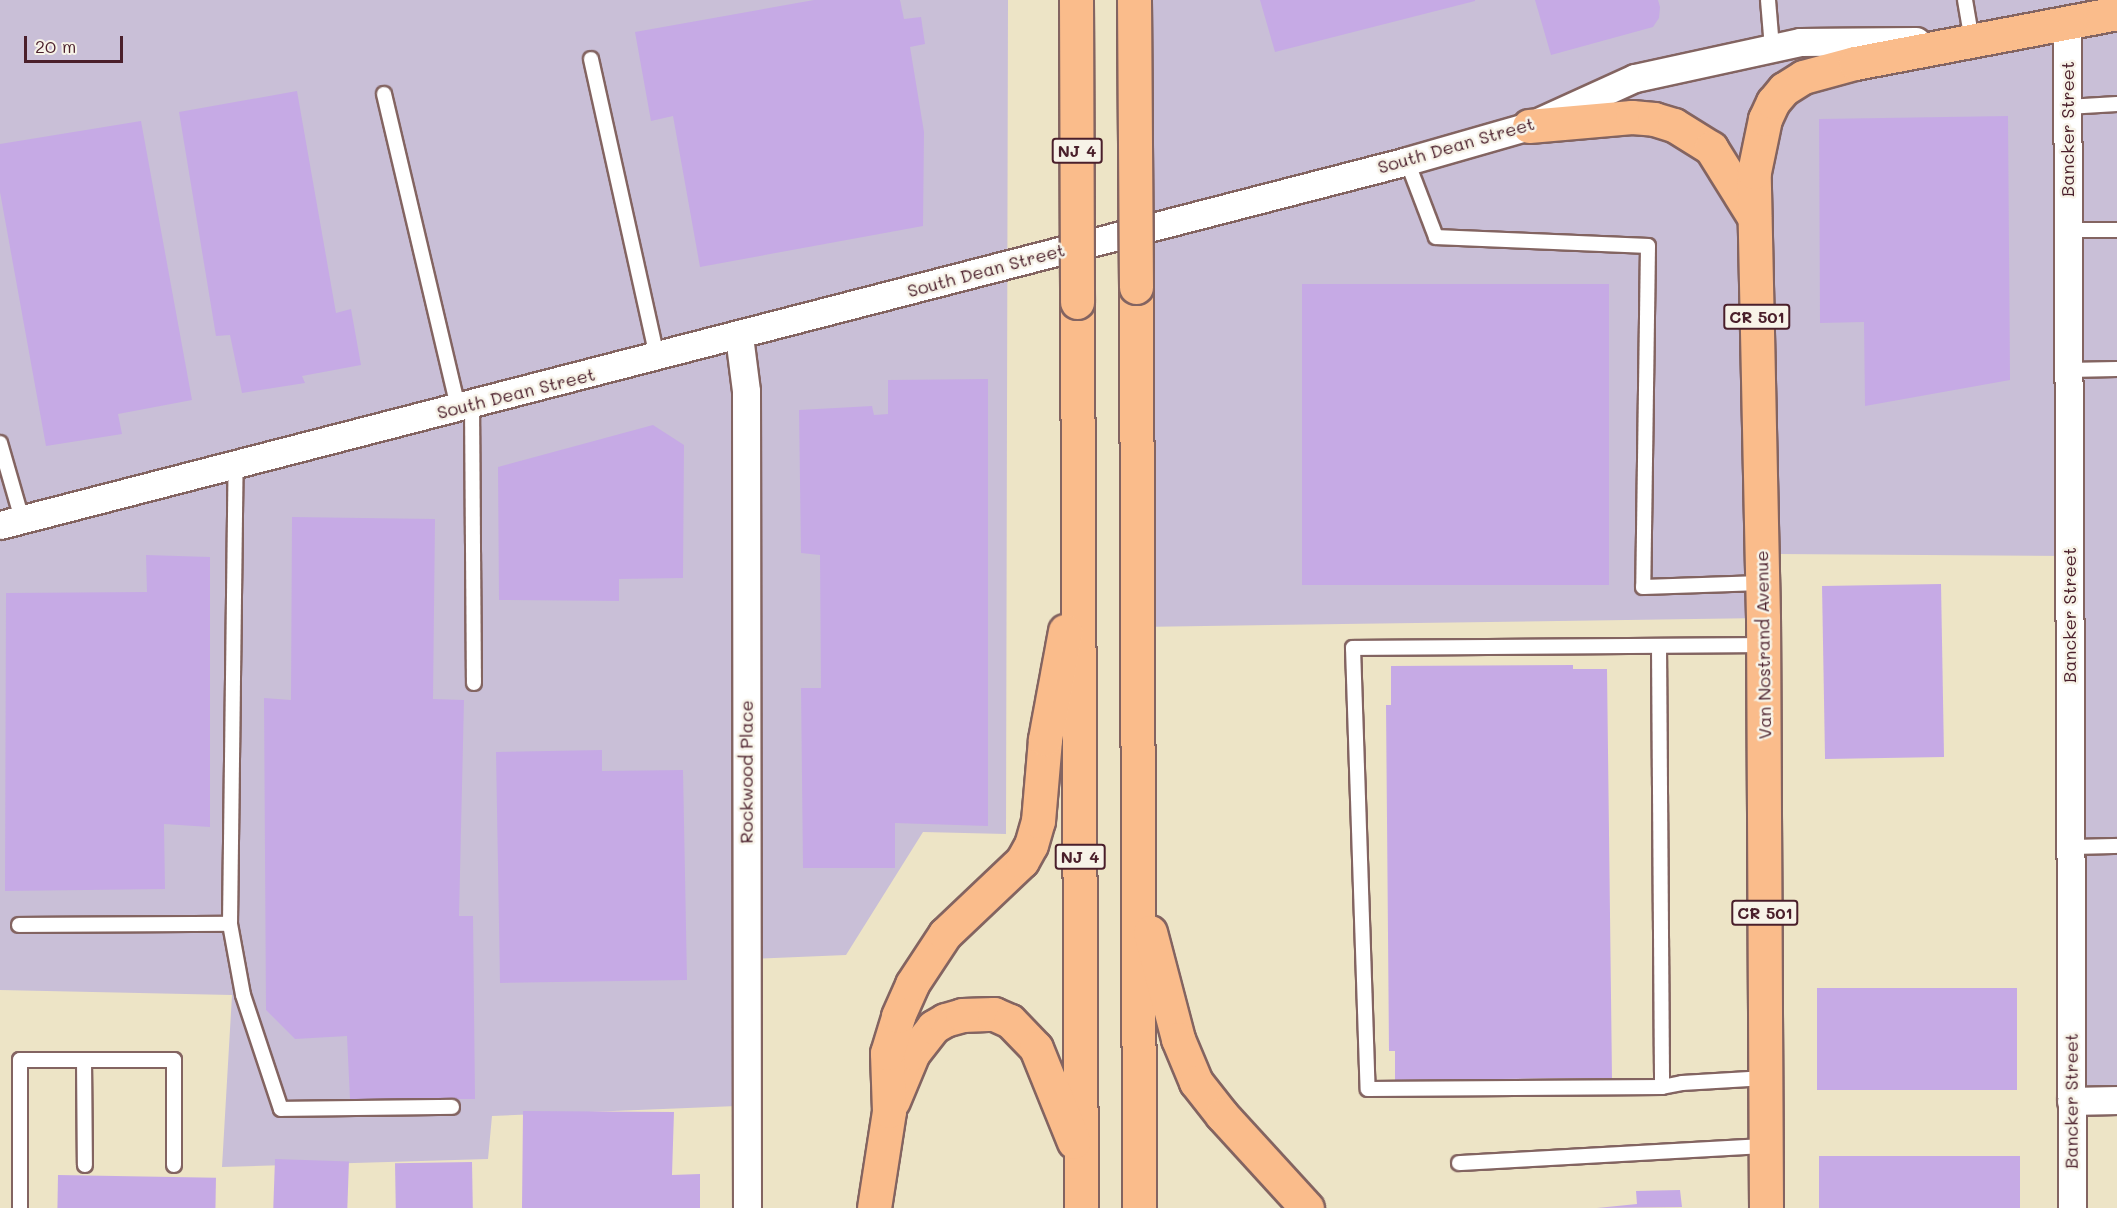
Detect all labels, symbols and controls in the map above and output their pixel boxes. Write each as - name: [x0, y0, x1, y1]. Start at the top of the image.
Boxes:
- scale bar: [27, 24, 126, 62]
- text: 20 m: [35, 34, 76, 58]
- street label: Bancker Street: [2056, 61, 2078, 197]
- street label: South Dean Street: [1375, 112, 1537, 178]
- road number: NJ 4: [1052, 138, 1102, 164]
- street label: South Dean Street: [905, 239, 1067, 301]
- road number: CR 501: [1722, 304, 1792, 330]
- street label: South Dean Street: [435, 363, 597, 423]
- street label: Bancker Street: [2058, 547, 2080, 683]
- street label: Van Nostrand Avenue: [1751, 550, 1775, 740]
- street label: Rockwood Place: [735, 700, 757, 844]
- road number: NJ 4: [1054, 844, 1106, 870]
- road number: CR 501: [1730, 900, 1800, 926]
- street label: Bancker Street: [2060, 1033, 2082, 1169]

